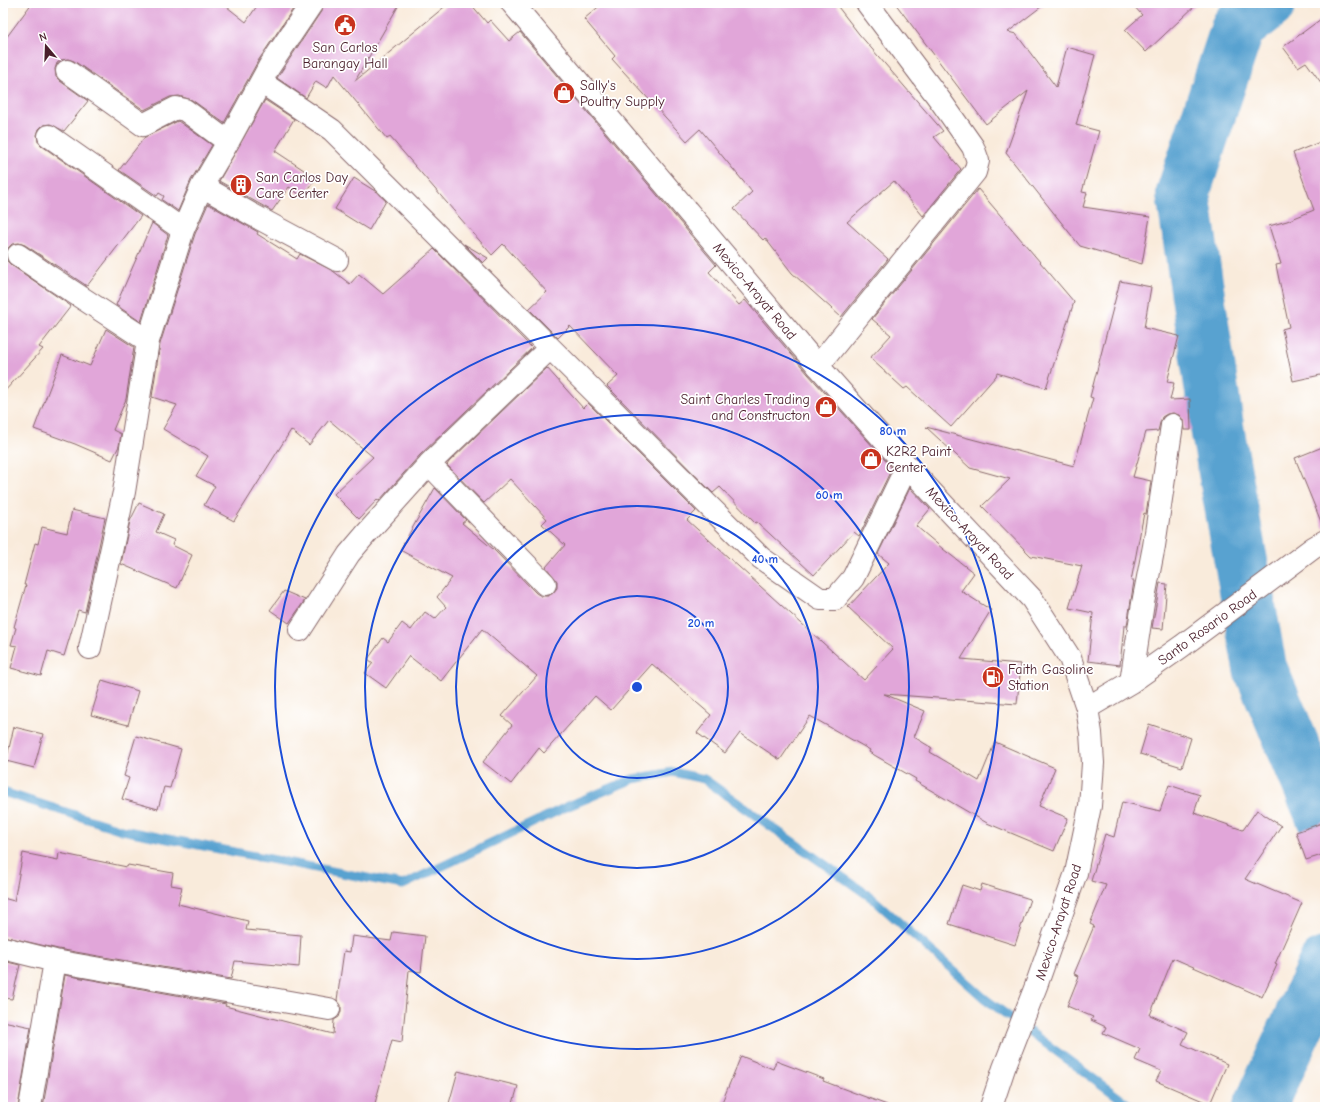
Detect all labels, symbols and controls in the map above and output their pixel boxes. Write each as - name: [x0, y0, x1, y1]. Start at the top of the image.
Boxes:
- public building icon: San Carlos Barangay Hall: [332, 12, 358, 38]
- north arrow: [26, 26, 66, 66]
- text: N: [37, 30, 48, 44]
- place label: San Carlos Barangay Hall: [302, 39, 388, 72]
- place label: Sally's Poultry Supply: [580, 77, 665, 110]
- shop icon: Sally's Poultry Supply: [551, 80, 577, 106]
- place label: San Carlos Day Care Center: [256, 169, 349, 202]
- building icon: San Carlos Day Care Center: [228, 172, 254, 198]
- street label: Mexico-Arayat Road: [709, 239, 800, 343]
- place label: Saint Charles Trading and Constructon: [680, 391, 810, 424]
- shop icon: Saint Charles Trading and Constructon: [813, 394, 839, 420]
- text: 80 m: [880, 424, 906, 438]
- place label: K2R2 Paint Center: [886, 443, 952, 476]
- shop icon: K2R2 Paint Center: [858, 446, 884, 472]
- street label: Mexico-Arayat Road: [922, 483, 1017, 583]
- text: 60 m: [816, 488, 842, 502]
- text: 40 m: [752, 552, 778, 566]
- street label: Santo Rosario Road: [1155, 586, 1260, 669]
- text: 20 m: [688, 616, 714, 630]
- place label: Faith Gasoline Station: [1008, 661, 1093, 694]
- fuel station icon: Faith Gasoline Station: [980, 664, 1006, 690]
- centre of rings: [630, 680, 644, 694]
- street label: Mexico-Arayat Road: [1032, 862, 1085, 982]

